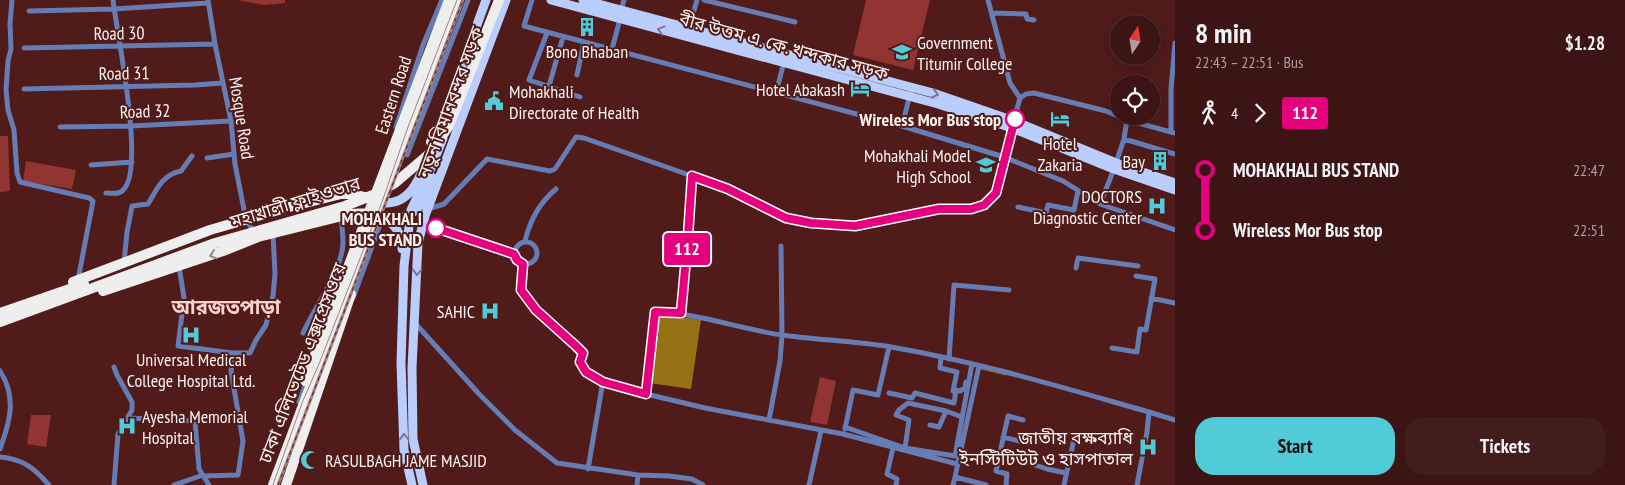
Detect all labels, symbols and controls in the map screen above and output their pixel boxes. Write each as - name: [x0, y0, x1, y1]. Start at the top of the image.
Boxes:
- street label: বীর উত্তম এ. কে. খন্দকার সড়ক: [676, 7, 892, 85]
- text: 8 min: [1195, 14, 1252, 51]
- north arrow: [1110, 15, 1160, 65]
- map controls: [1110, 15, 1160, 125]
- building icon: Bono Bhaban: [576, 16, 598, 38]
- street label: Road 30: [93, 21, 145, 45]
- street label: নতুন বিমানবন্দর সড়ক: [412, 23, 488, 182]
- one-way arrow: [657, 25, 666, 36]
- place label: Government Titumir College: [917, 31, 1013, 75]
- text: $1.28: [1565, 31, 1605, 55]
- place label: Bono Bhaban: [546, 40, 628, 63]
- school or university icon: Government Titumir College: [891, 41, 913, 63]
- text: 22:43 – 22:51 · Bus: [1195, 52, 1303, 72]
- street label: Eastern Road: [370, 53, 416, 137]
- street label: Road 31: [98, 61, 150, 85]
- street label: Mosque Road: [224, 75, 260, 161]
- button: locate: [1110, 75, 1160, 125]
- place label: Hotel Abakash: [756, 78, 845, 101]
- hotel icon: Hotel Abakash: [849, 78, 871, 100]
- place label: Mohakhali Directorate of Health: [509, 80, 639, 124]
- one-way arrow: [930, 88, 938, 98]
- public building icon: Mohakhali Directorate of Health: [483, 90, 505, 112]
- street label: Road 32: [119, 99, 171, 123]
- icon: walk: [1195, 99, 1223, 127]
- icon: forward: [1246, 99, 1274, 127]
- text: 112: [1292, 101, 1318, 124]
- text: 4: [1231, 103, 1238, 123]
- place label: Wireless Mor Bus stop: [858, 108, 1001, 131]
- hotel icon: Hotel Zakaria: [1049, 108, 1071, 130]
- marker: Wireless Mor Bus stop: [1005, 109, 1025, 129]
- place label: Hotel Zakaria: [1037, 132, 1083, 176]
- place label: Mohakhali Model High School: [864, 144, 972, 188]
- place label: Bay: [1123, 150, 1145, 173]
- building icon: Bay: [1149, 150, 1171, 172]
- school or university icon: Mohakhali Model High School: [975, 154, 997, 176]
- text: MOHAKHALI BUS STAND: [1233, 158, 1399, 182]
- text: 22:47: [1573, 160, 1605, 180]
- street label: মহাখালী ফ্লাইওভার: [226, 171, 363, 233]
- place label: DOCTORS Diagnostic Center: [1033, 185, 1142, 229]
- hospital icon: DOCTORS Diagnostic Center: [1146, 195, 1168, 217]
- place label: MOHAKHALI BUS STAND: [342, 207, 422, 251]
- marker: MOHAKHALI BUS STAND: [426, 218, 446, 238]
- text: Wireless Mor Bus stop: [1233, 218, 1383, 242]
- text: 22:51: [1573, 220, 1605, 240]
- line badge: 112: [658, 233, 716, 265]
- text: 112: [674, 237, 700, 260]
- one-way arrow: [209, 249, 217, 259]
- street label: ঢাকা এলিভেটেড এক্সপ্রেসওয়ে: [253, 259, 351, 467]
- one-way arrow: [411, 268, 422, 276]
- district label: আরজতপাড়া: [171, 294, 281, 320]
- place label: SAHIC: [437, 300, 475, 323]
- hospital icon: SAHIC: [479, 300, 501, 322]
- hospital icon: Universal Medical College Hospital Ltd.: [180, 324, 202, 346]
- place label: Universal Medical College Hospital Ltd.: [127, 348, 255, 392]
- place label: Ayesha Memorial Hospital: [142, 405, 249, 449]
- hospital icon: Ayesha Memorial Hospital: [116, 415, 138, 437]
- button: Start: [1195, 417, 1395, 475]
- button: Tickets: [1405, 417, 1605, 475]
- place label: জাতীয় বক্ষব্যাধি ইনস্টিটিউট ও হাসপাতাল: [958, 426, 1134, 470]
- one-way arrow: [398, 433, 409, 441]
- hospital icon: জাতীয় বক্ষব্যাধি ইনস্টিটিউট ও হাসপাতাল: [1137, 436, 1159, 458]
- mosque icon: RASULBAGH JAME MASJID: [299, 449, 321, 471]
- place label: RASULBAGH JAME MASJID: [325, 449, 487, 472]

